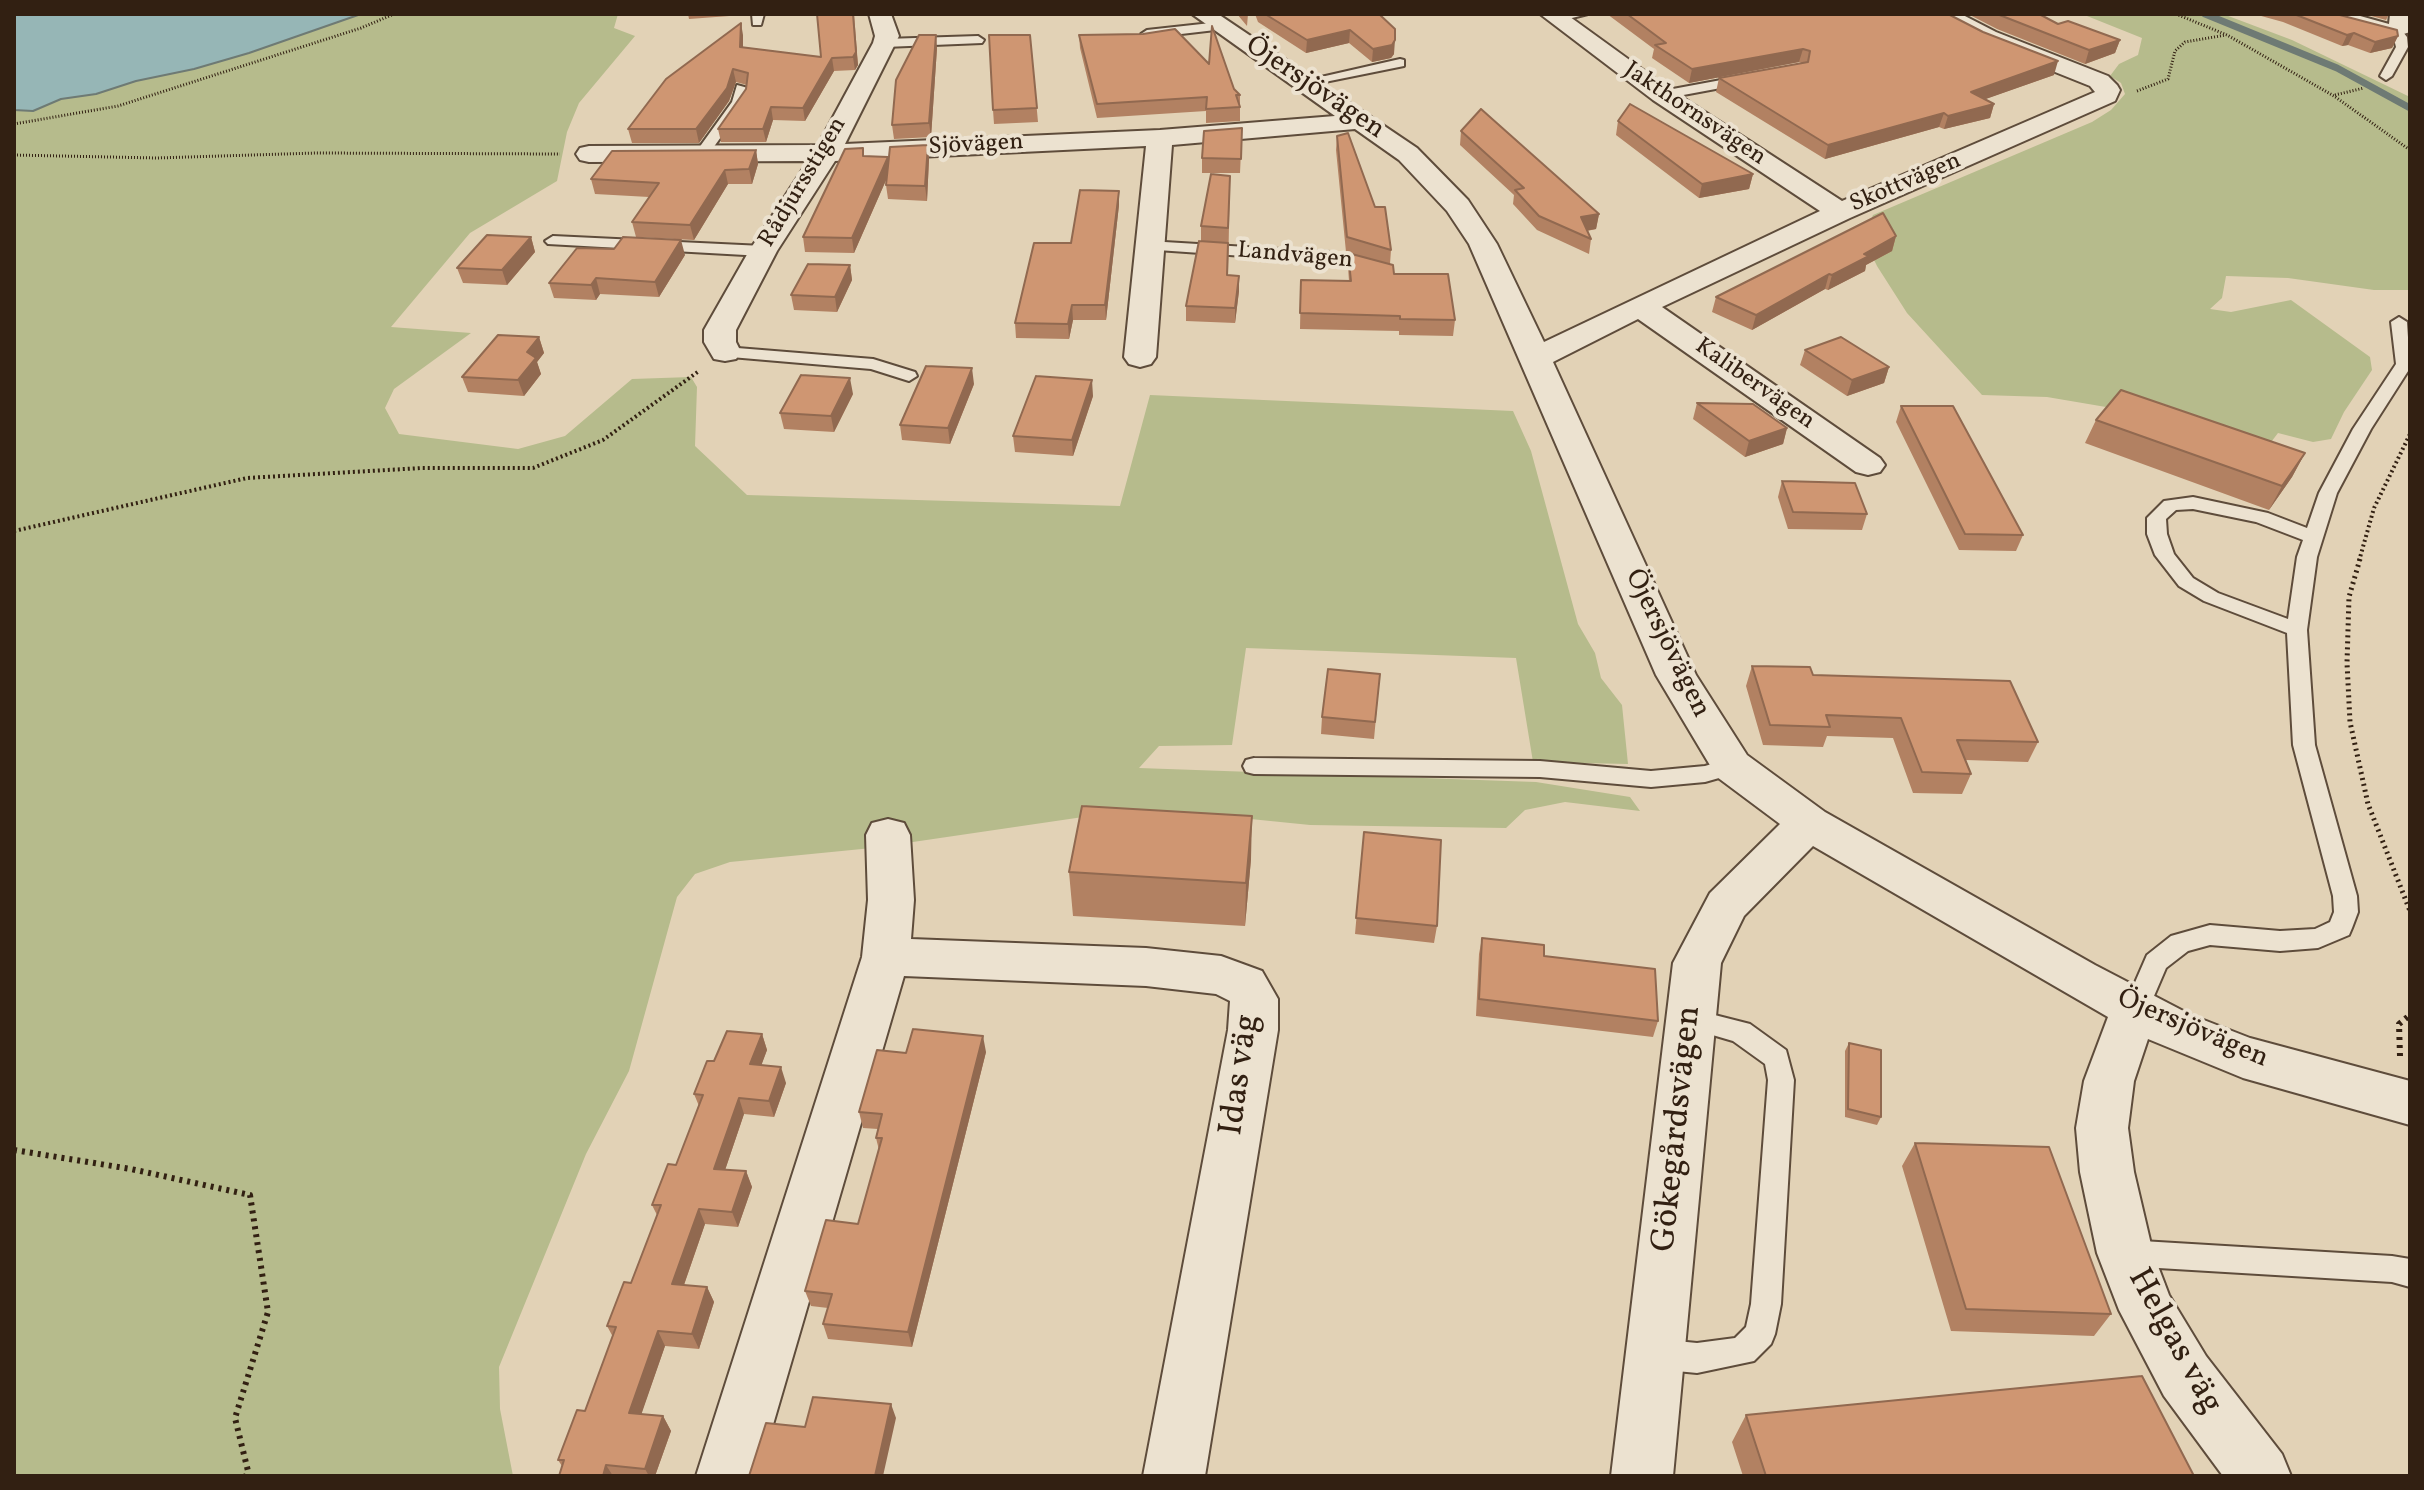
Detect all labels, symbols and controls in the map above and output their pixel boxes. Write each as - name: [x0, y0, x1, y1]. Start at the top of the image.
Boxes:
- street label: Öjersjövägen: [1238, 30, 1390, 148]
- street label: Jakthornsvägen: [1617, 57, 1771, 173]
- street label: Rådjursstigen: [754, 113, 854, 253]
- street label: Sjövägen: [928, 129, 1024, 163]
- street label: Skottvägen: [1846, 148, 1966, 220]
- street label: Landvägen: [1236, 238, 1354, 276]
- street label: Kalibervägen: [1688, 333, 1820, 437]
- street label: Öjersjövägen: [1616, 564, 1716, 724]
- street label: Öjersjövägen: [2111, 983, 2273, 1077]
- street label: Gökegårdsvägen: [1646, 1004, 1712, 1254]
- street label: Idas väg: [1213, 1012, 1271, 1138]
- street label: Helgas väg: [2116, 1262, 2230, 1422]

